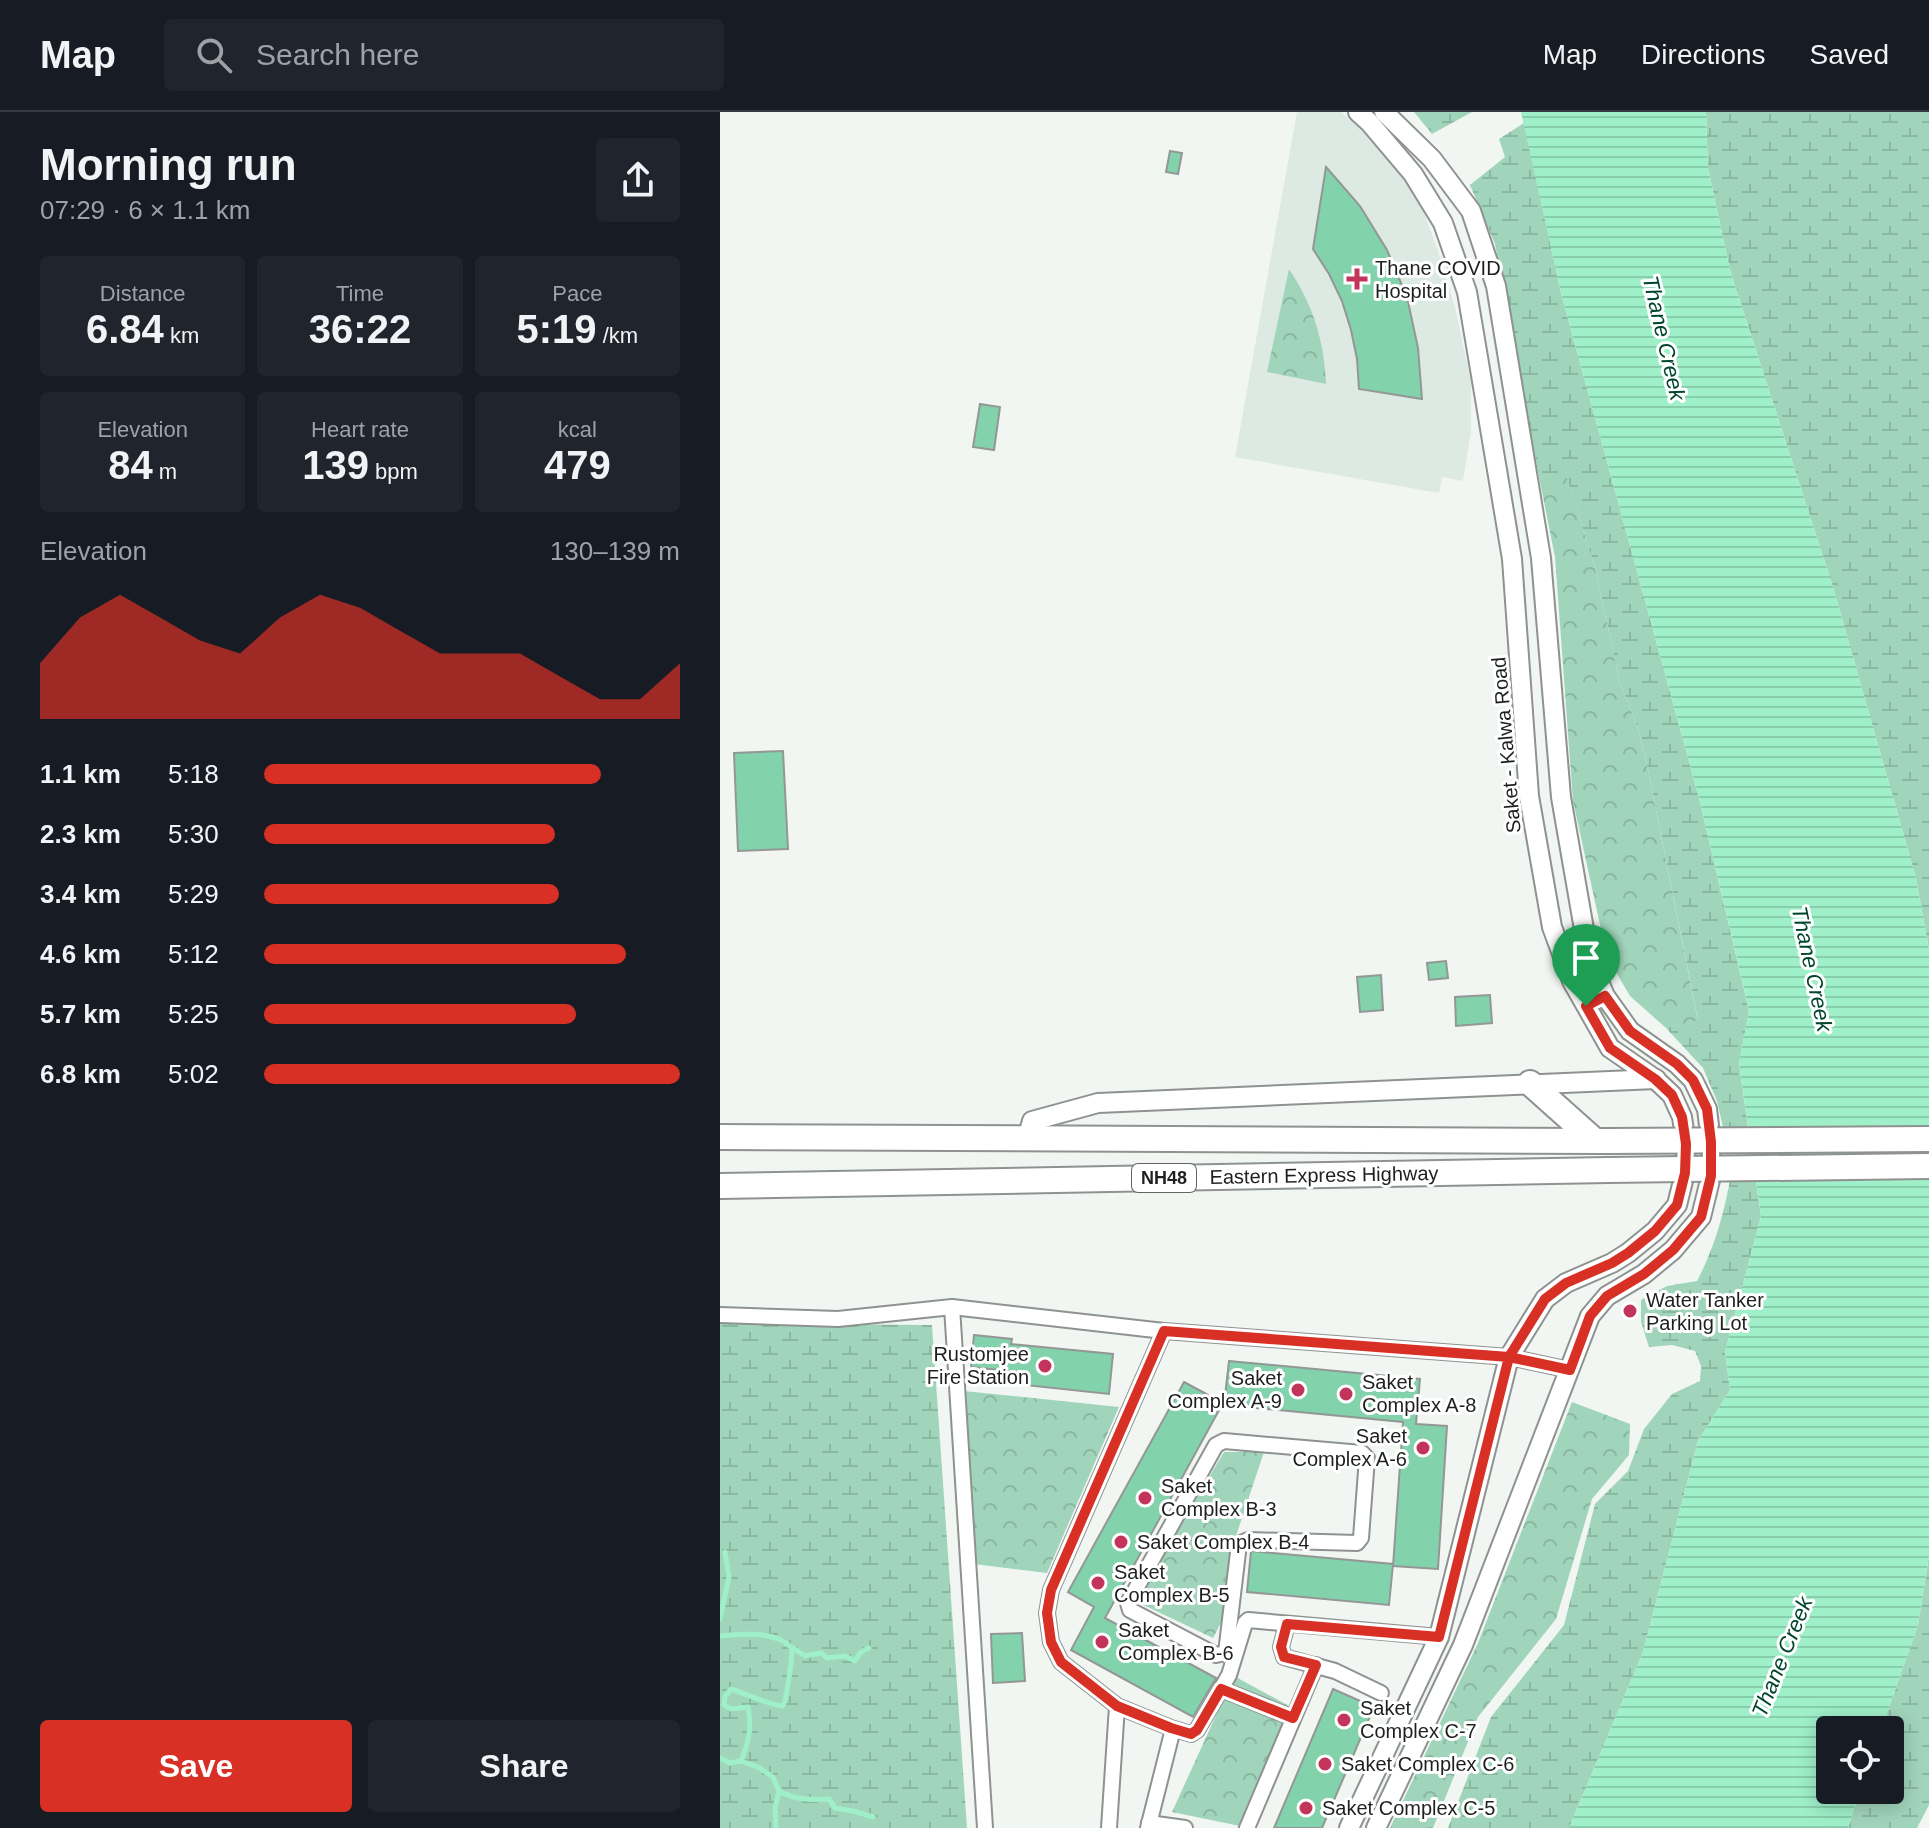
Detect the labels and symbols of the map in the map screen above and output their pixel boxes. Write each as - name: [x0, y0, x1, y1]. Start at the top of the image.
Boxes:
- place label: Thane COVID Hospital: [1375, 257, 1501, 302]
- marker: Thane COVID Hospital: [1346, 268, 1368, 290]
- water label: Thane Creek: [1638, 273, 1691, 404]
- street label: Saket - Kalwa Road: [1487, 656, 1525, 834]
- water label: Thane Creek: [1787, 904, 1838, 1035]
- pin: [1552, 924, 1620, 1006]
- street label: Eastern Express Highway: [1209, 1162, 1439, 1188]
- road number: NH48: [1132, 1164, 1196, 1192]
- place label: Water Tanker Parking Lot: [1646, 1289, 1764, 1334]
- marker: Water Tanker Parking Lot: [1621, 1302, 1639, 1320]
- place label: Rustomjee Fire Station: [927, 1343, 1029, 1388]
- marker: Rustomjee Fire Station: [1036, 1357, 1054, 1375]
- place label: Saket Complex A-9: [1168, 1367, 1282, 1412]
- place label: Saket Complex A-8: [1362, 1371, 1477, 1416]
- marker: Saket Complex A-9: [1289, 1381, 1307, 1399]
- marker: Saket Complex A-8: [1337, 1385, 1355, 1403]
- place label: Saket Complex A-6: [1293, 1425, 1407, 1470]
- marker: Saket Complex A-6: [1414, 1439, 1432, 1457]
- place label: Saket Complex B-3: [1161, 1475, 1277, 1520]
- marker: Saket Complex B-3: [1136, 1489, 1154, 1507]
- place label: Saket Complex B-4: [1137, 1531, 1309, 1553]
- marker: Saket Complex B-4: [1112, 1533, 1130, 1551]
- place label: Saket Complex B-5: [1114, 1561, 1230, 1606]
- marker: Saket Complex B-5: [1089, 1574, 1107, 1592]
- water label: Thane Creek: [1747, 1592, 1818, 1721]
- place label: Saket Complex B-6: [1118, 1619, 1234, 1664]
- marker: Saket Complex B-6: [1093, 1633, 1111, 1651]
- place label: Saket Complex C-7: [1360, 1697, 1477, 1742]
- marker: Saket Complex C-7: [1335, 1711, 1353, 1729]
- place label: Saket Complex C-6: [1341, 1753, 1514, 1775]
- marker: Saket Complex C-6: [1316, 1755, 1334, 1773]
- place label: Saket Complex C-5: [1322, 1797, 1495, 1819]
- marker: Saket Complex C-5: [1297, 1799, 1315, 1817]

